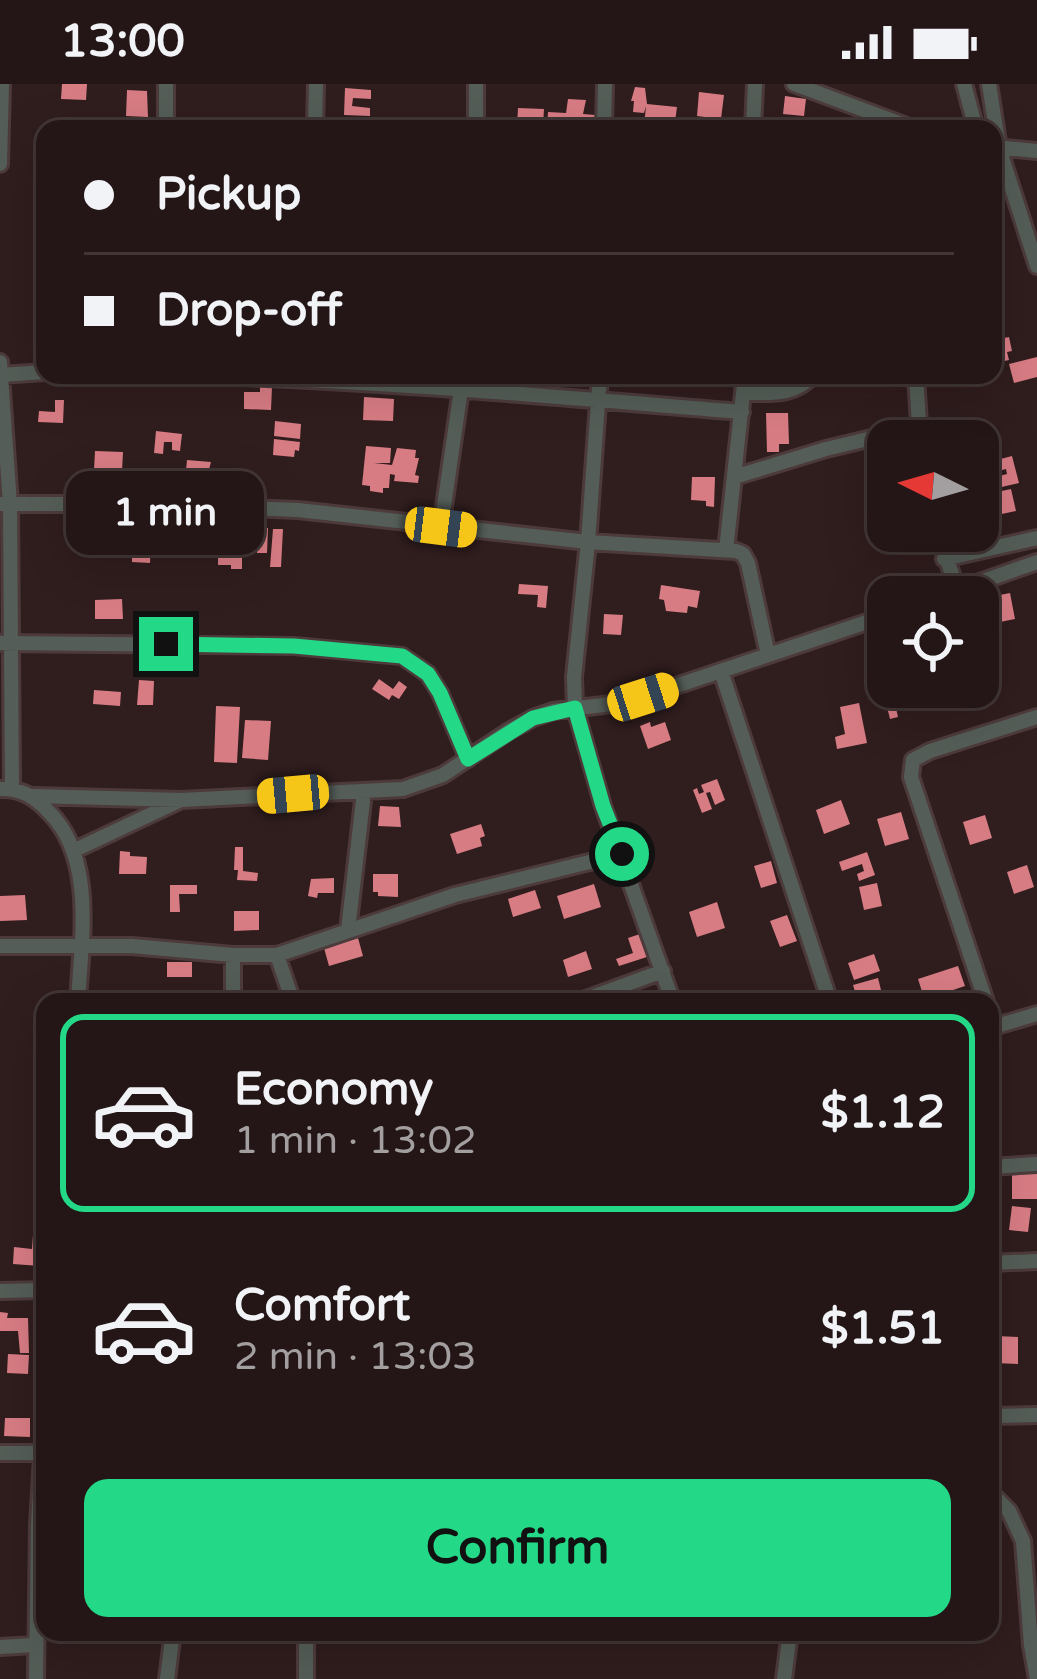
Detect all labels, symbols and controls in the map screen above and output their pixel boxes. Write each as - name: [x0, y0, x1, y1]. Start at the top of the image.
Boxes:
- text: 13:00: [60, 15, 185, 69]
- text: Pickup: [156, 168, 301, 222]
- text: Drop-off: [156, 284, 342, 338]
- north arrow: [867, 420, 999, 552]
- map controls: [867, 420, 999, 708]
- callout: 1 min: [67, 470, 265, 554]
- text: 1 min: [113, 489, 217, 536]
- car: [403, 505, 479, 549]
- button: locate: [867, 576, 999, 708]
- route end: [139, 617, 193, 671]
- car: [603, 669, 683, 725]
- car: [256, 773, 330, 815]
- route start: [595, 827, 649, 881]
- icon: car: [90, 1059, 198, 1167]
- text: Economy: [234, 1063, 433, 1117]
- text: $1.12: [821, 1086, 945, 1140]
- text: 1 min · 13:02: [234, 1117, 476, 1164]
- icon: car: [90, 1275, 198, 1383]
- text: Comfort: [234, 1279, 410, 1333]
- text: $1.51: [821, 1302, 945, 1356]
- text: 2 min · 13:03: [234, 1333, 476, 1380]
- button: Confirm: [84, 1479, 951, 1617]

